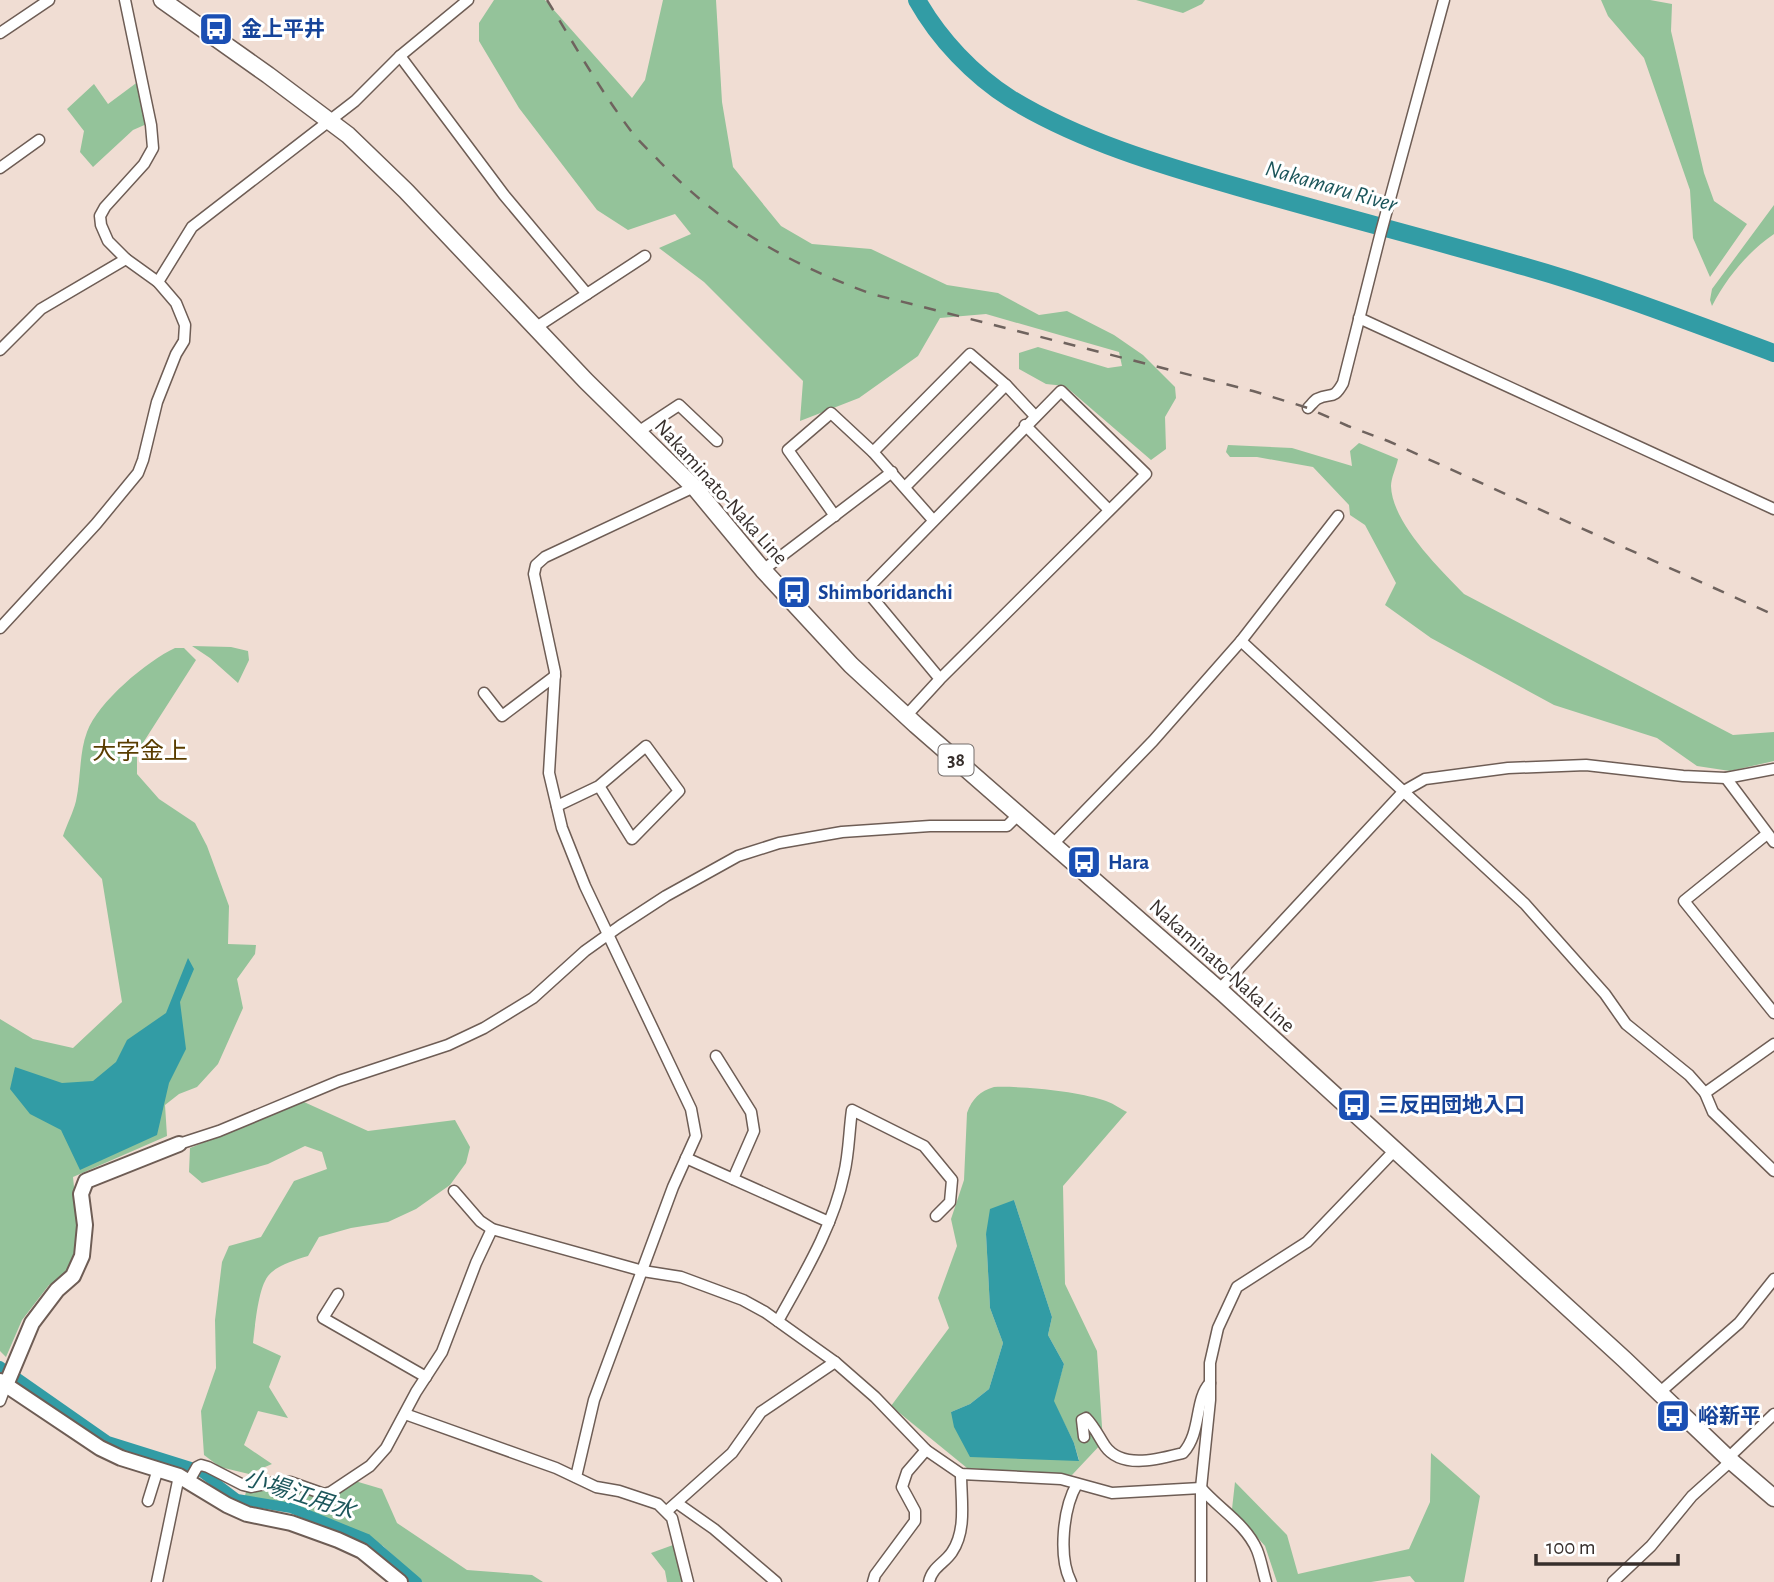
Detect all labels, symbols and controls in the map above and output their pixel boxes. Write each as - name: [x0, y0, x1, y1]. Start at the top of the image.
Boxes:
- bus stop icon: 金上平井: [197, 10, 235, 48]
- place label: 金上平井: [241, 17, 325, 40]
- water label: Nakamaru River: [1263, 157, 1400, 217]
- street label: Nakaminato-Naka Line: [650, 415, 792, 569]
- bus stop icon: Shimboridanchi: [775, 573, 813, 611]
- place label: Shimboridanchi: [818, 582, 953, 603]
- district label: 大字金上: [92, 738, 188, 764]
- road number: 38: [939, 744, 974, 776]
- bus stop icon: Hara: [1065, 843, 1103, 881]
- place label: Hara: [1108, 852, 1149, 873]
- street label: Nakaminato-Naka Line: [1145, 895, 1299, 1037]
- bus stop icon: 三反田団地入口: [1335, 1086, 1373, 1124]
- place label: 三反田団地入口: [1378, 1094, 1525, 1116]
- bus stop icon: 峪新平: [1654, 1397, 1692, 1435]
- place label: 峪新平: [1698, 1405, 1761, 1427]
- water label: 小場江用水: [241, 1464, 361, 1525]
- scale bar: [1536, 1522, 1678, 1566]
- text: 100 m: [1546, 1537, 1596, 1558]

